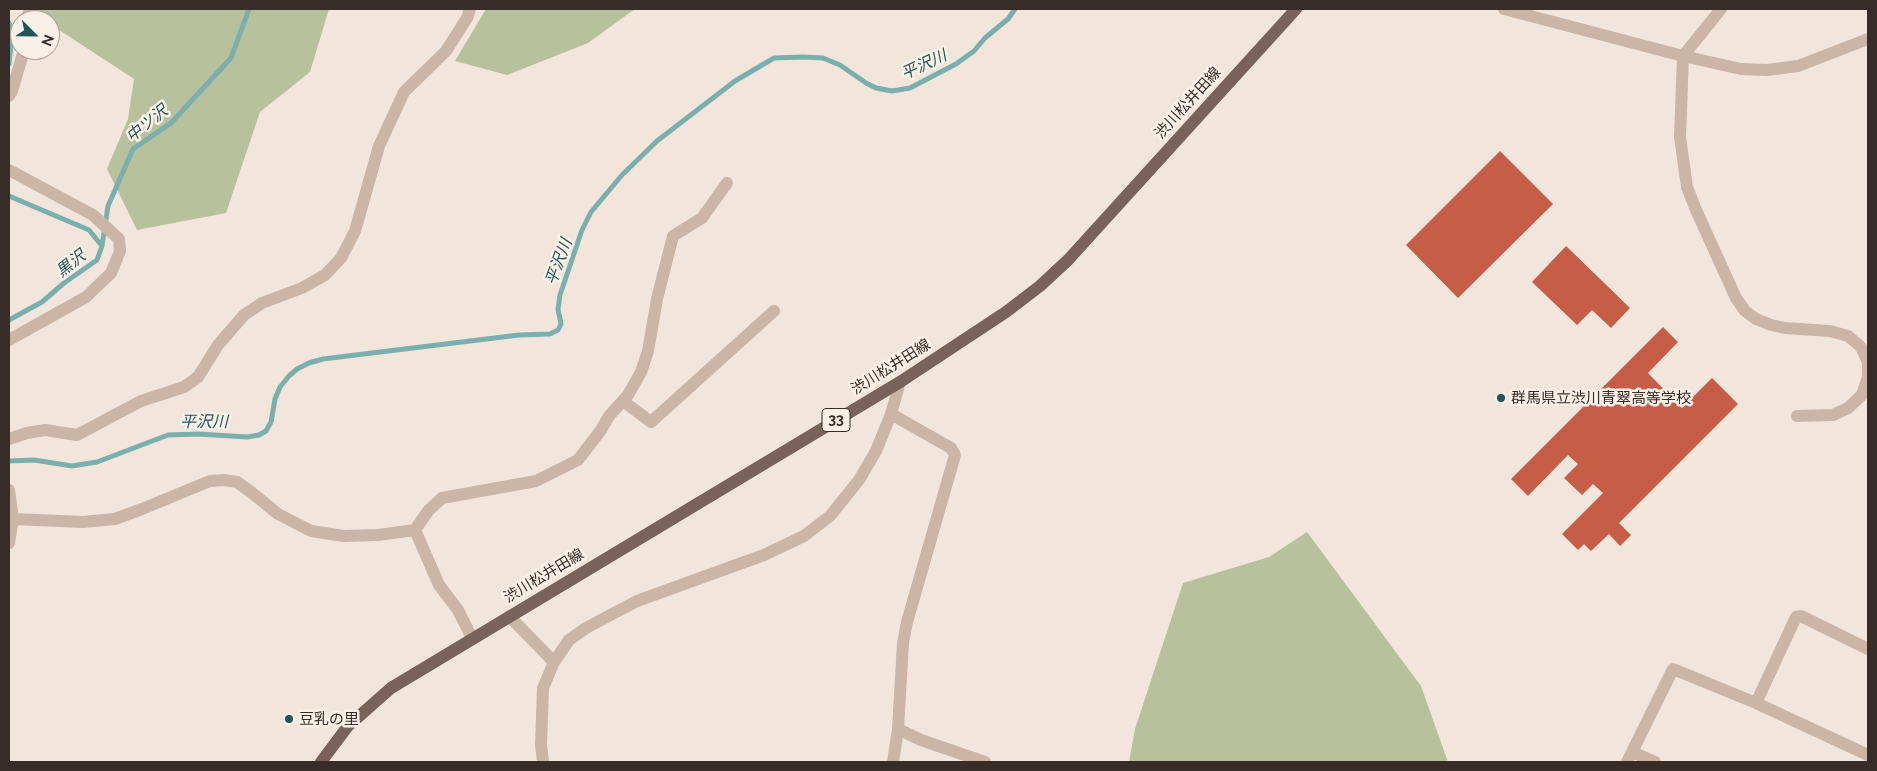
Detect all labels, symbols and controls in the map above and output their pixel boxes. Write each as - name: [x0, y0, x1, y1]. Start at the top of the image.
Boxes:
- north arrow: [10, 10, 60, 60]
- text: N: [38, 32, 57, 49]
- water label: 平沢川: [898, 46, 950, 84]
- street label: 渋川松井田線: [1151, 64, 1225, 142]
- water label: 中ツ沢: [122, 101, 172, 147]
- water label: 平沢川: [542, 236, 576, 288]
- water label: 黒沢: [52, 247, 90, 281]
- street label: 渋川松井田線: [848, 336, 934, 398]
- place label: 群馬県立渋川青翠高等学校: [1511, 389, 1691, 407]
- marker: 群馬県立渋川青翠高等学校: [1495, 392, 1507, 404]
- road number: 33: [822, 408, 850, 432]
- water label: 平沢川: [180, 412, 228, 432]
- street label: 渋川松井田線: [501, 545, 587, 607]
- place label: 豆乳の里: [299, 710, 359, 728]
- marker: 豆乳の里: [283, 713, 295, 725]

